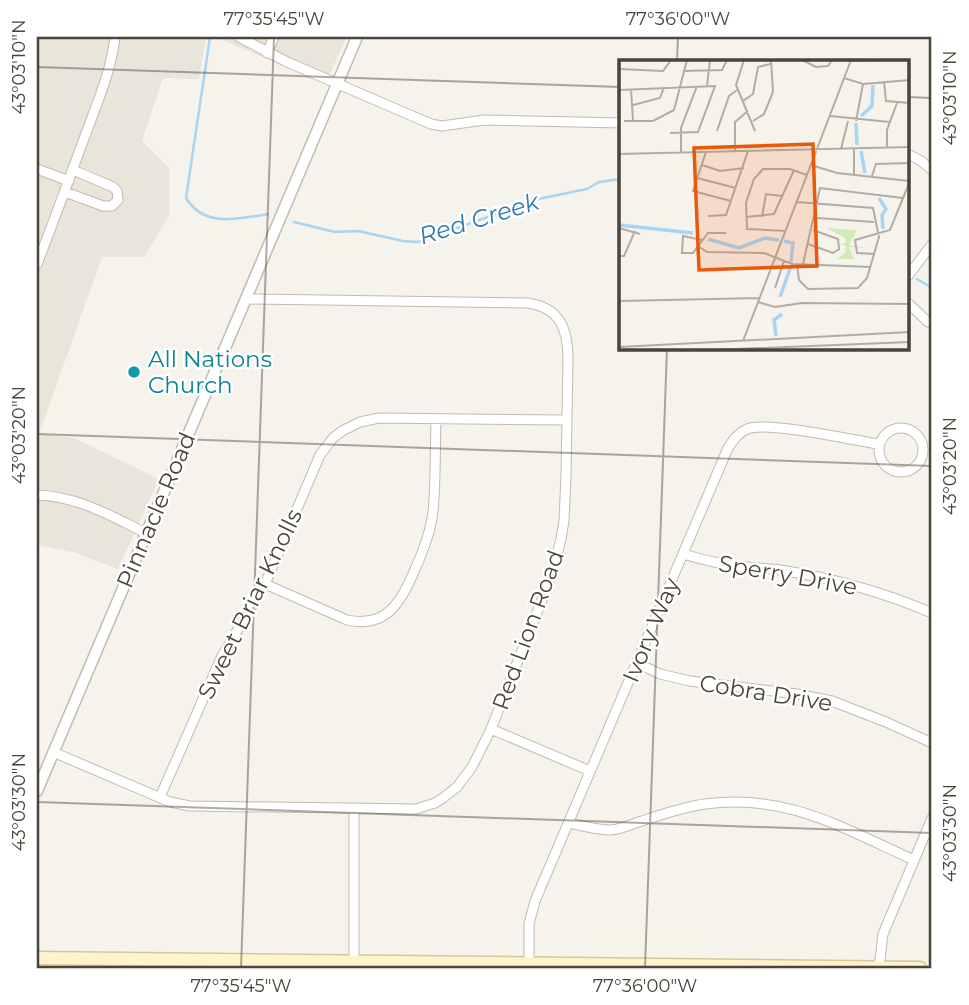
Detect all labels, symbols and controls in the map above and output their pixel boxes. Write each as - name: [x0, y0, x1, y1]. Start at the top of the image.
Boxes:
- text: 77°35'45"W: [224, 8, 324, 30]
- text: 77°36'00"W: [626, 8, 730, 30]
- text: 43°03'10"N: [8, 19, 30, 115]
- text: 43°03'10"N: [939, 50, 961, 146]
- inset map: [619, 60, 909, 350]
- water label: Red Creek: [415, 186, 544, 251]
- place label: All Nations Church: [148, 345, 272, 399]
- marker: All Nations Church: [126, 364, 142, 380]
- text: 43°03'20"N: [8, 386, 30, 484]
- text: 43°03'20"N: [939, 417, 961, 515]
- street label: Pinnacle Road: [111, 428, 201, 592]
- street label: Sweet Briar Knolls: [192, 504, 308, 704]
- street label: Red Lion Road: [486, 546, 570, 714]
- street label: Sperry Drive: [716, 549, 860, 601]
- street label: Ivory Way: [616, 573, 686, 687]
- street label: Cobra Drive: [698, 669, 834, 717]
- text: 43°03'30"N: [8, 753, 30, 851]
- text: 43°03'30"N: [939, 784, 961, 882]
- text: 77°35'45"W: [191, 975, 291, 997]
- text: 77°36'00"W: [593, 975, 697, 997]

